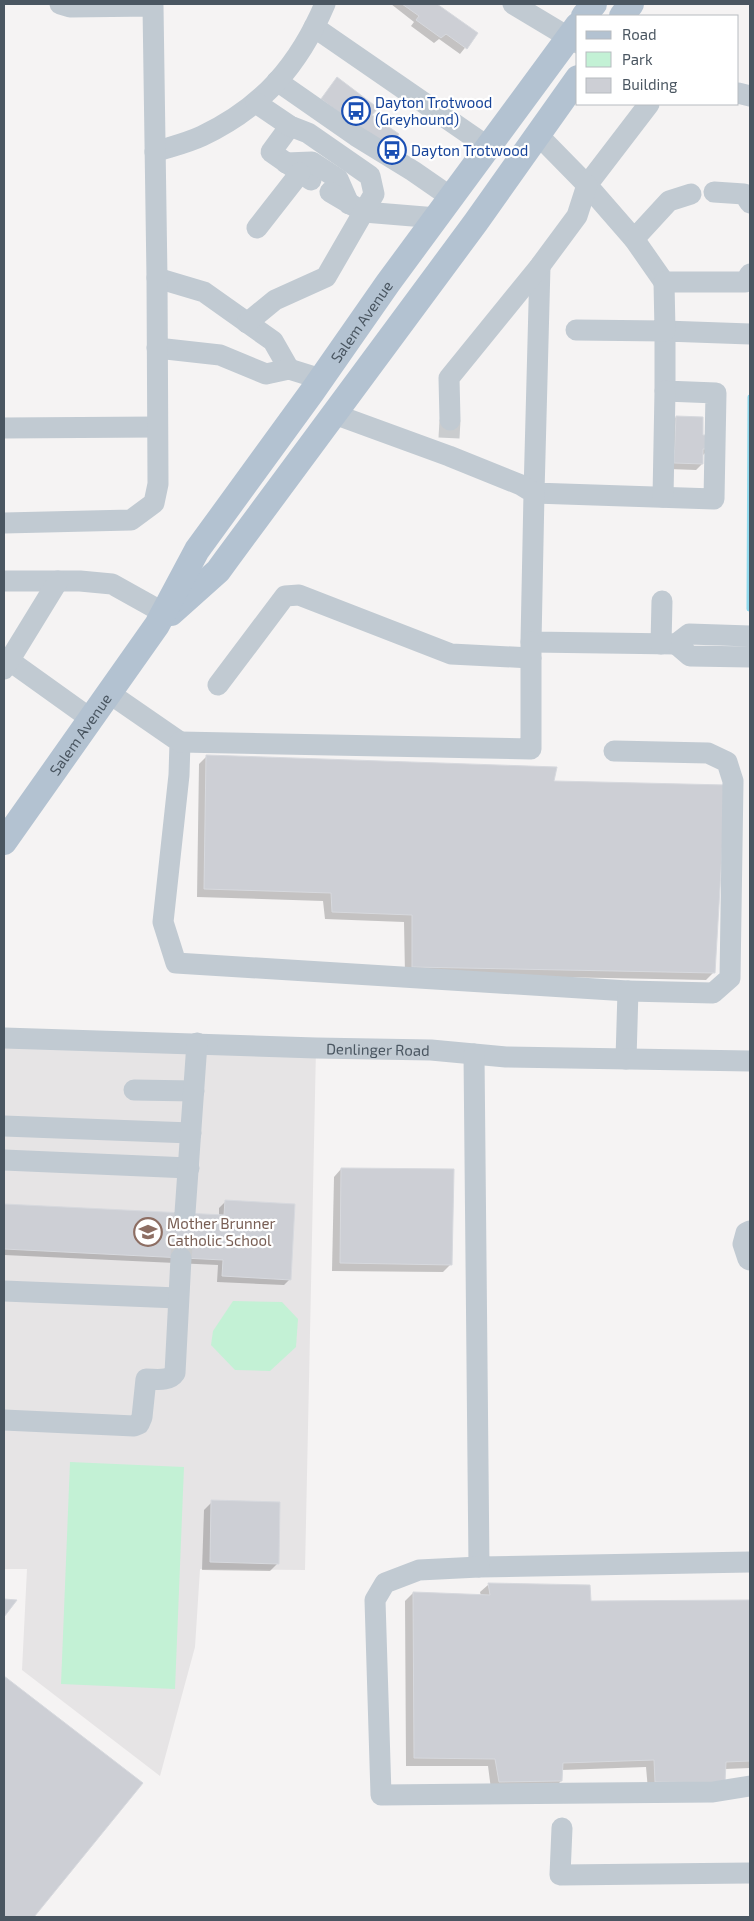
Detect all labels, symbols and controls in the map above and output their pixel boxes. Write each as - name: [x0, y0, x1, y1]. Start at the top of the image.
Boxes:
- legend: [576, 15, 739, 105]
- text: Road: [622, 25, 657, 43]
- text: Park: [622, 50, 653, 68]
- text: Building: [622, 75, 678, 93]
- place label: Dayton Trotwood (Greyhound): [375, 93, 492, 128]
- bus stop icon: Dayton Trotwood (Greyhound): [341, 96, 371, 126]
- bus stop icon: Dayton Trotwood: [377, 135, 407, 165]
- place label: Dayton Trotwood: [411, 141, 528, 159]
- street label: Salem Avenue: [326, 277, 396, 366]
- street label: Salem Avenue: [45, 690, 115, 778]
- street label: Denlinger Road: [326, 1039, 430, 1059]
- place label: Mother Brunner Catholic School: [167, 1214, 276, 1249]
- school or university icon: Mother Brunner Catholic School: [133, 1217, 163, 1247]

